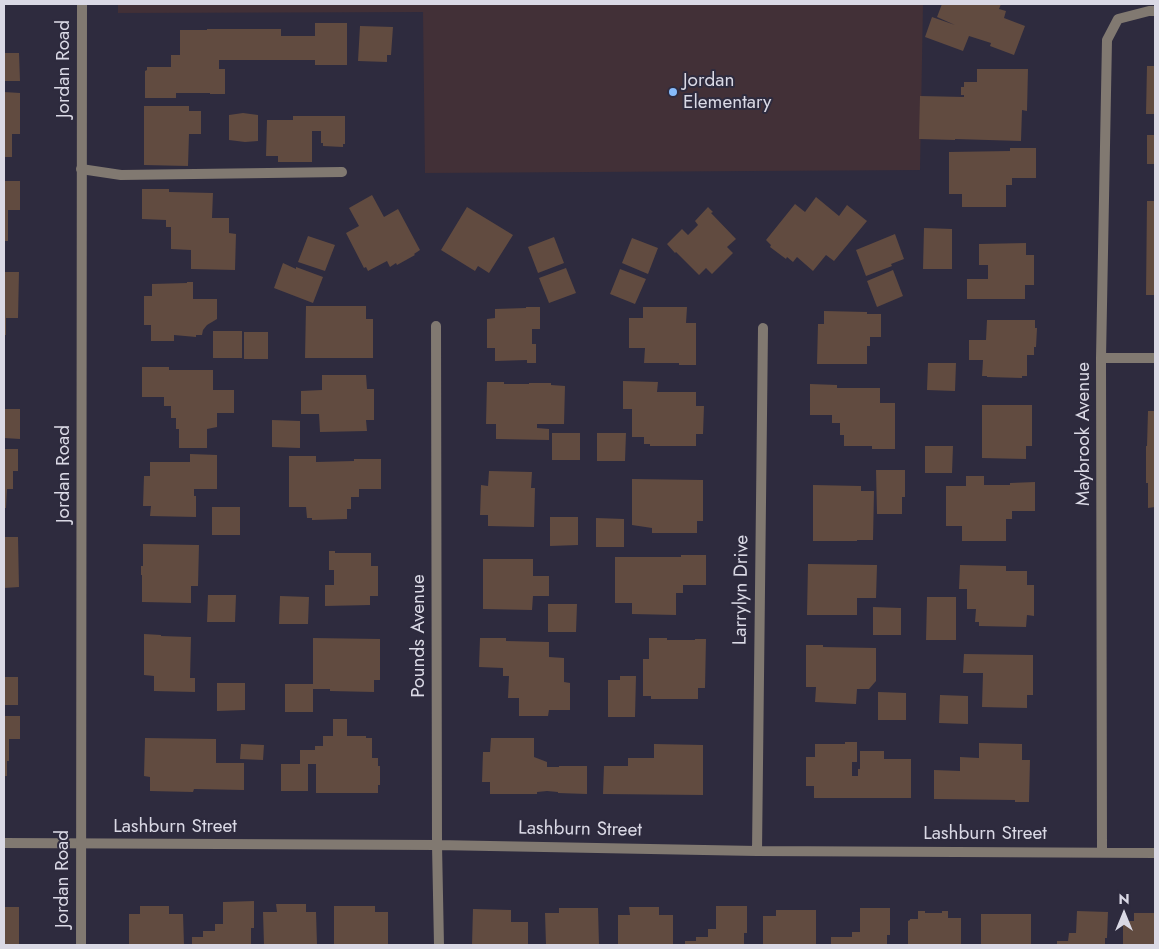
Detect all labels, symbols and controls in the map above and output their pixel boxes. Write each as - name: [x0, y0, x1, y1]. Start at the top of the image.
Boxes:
- street label: Jordan Road: [53, 20, 75, 118]
- place label: Jordan Elementary: [683, 70, 771, 114]
- marker: Jordan Elementary: [667, 86, 679, 98]
- street label: Maybrook Avenue: [1073, 362, 1095, 506]
- street label: Jordan Road: [53, 425, 75, 523]
- street label: Larrylyn Drive: [730, 535, 754, 645]
- street label: Pounds Avenue: [408, 574, 430, 698]
- street label: Lashburn Street: [113, 816, 237, 838]
- street label: Lashburn Street: [518, 818, 642, 842]
- street label: Lashburn Street: [923, 823, 1047, 845]
- street label: Jordan Road: [52, 830, 74, 928]
- north arrow: [1099, 889, 1149, 939]
- text: N: [1118, 889, 1130, 909]

